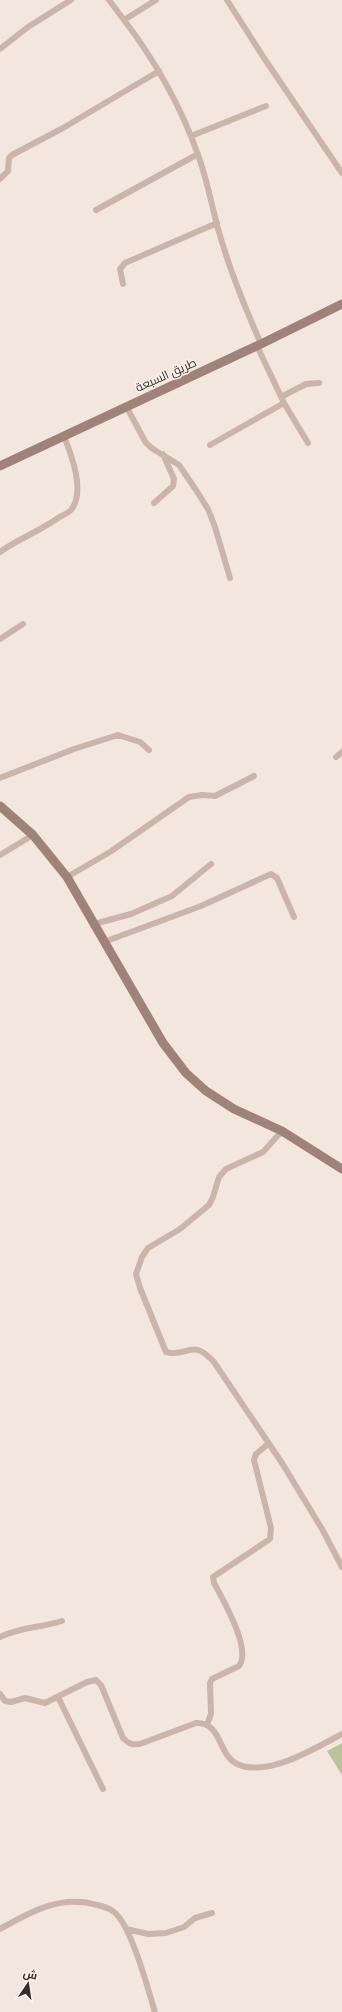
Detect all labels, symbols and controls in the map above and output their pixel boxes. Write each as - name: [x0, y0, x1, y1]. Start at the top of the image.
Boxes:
- street label: طريق السبعة: [133, 355, 200, 396]
- north arrow: [8, 1964, 48, 2004]
- text: ش: [22, 1967, 38, 1984]

